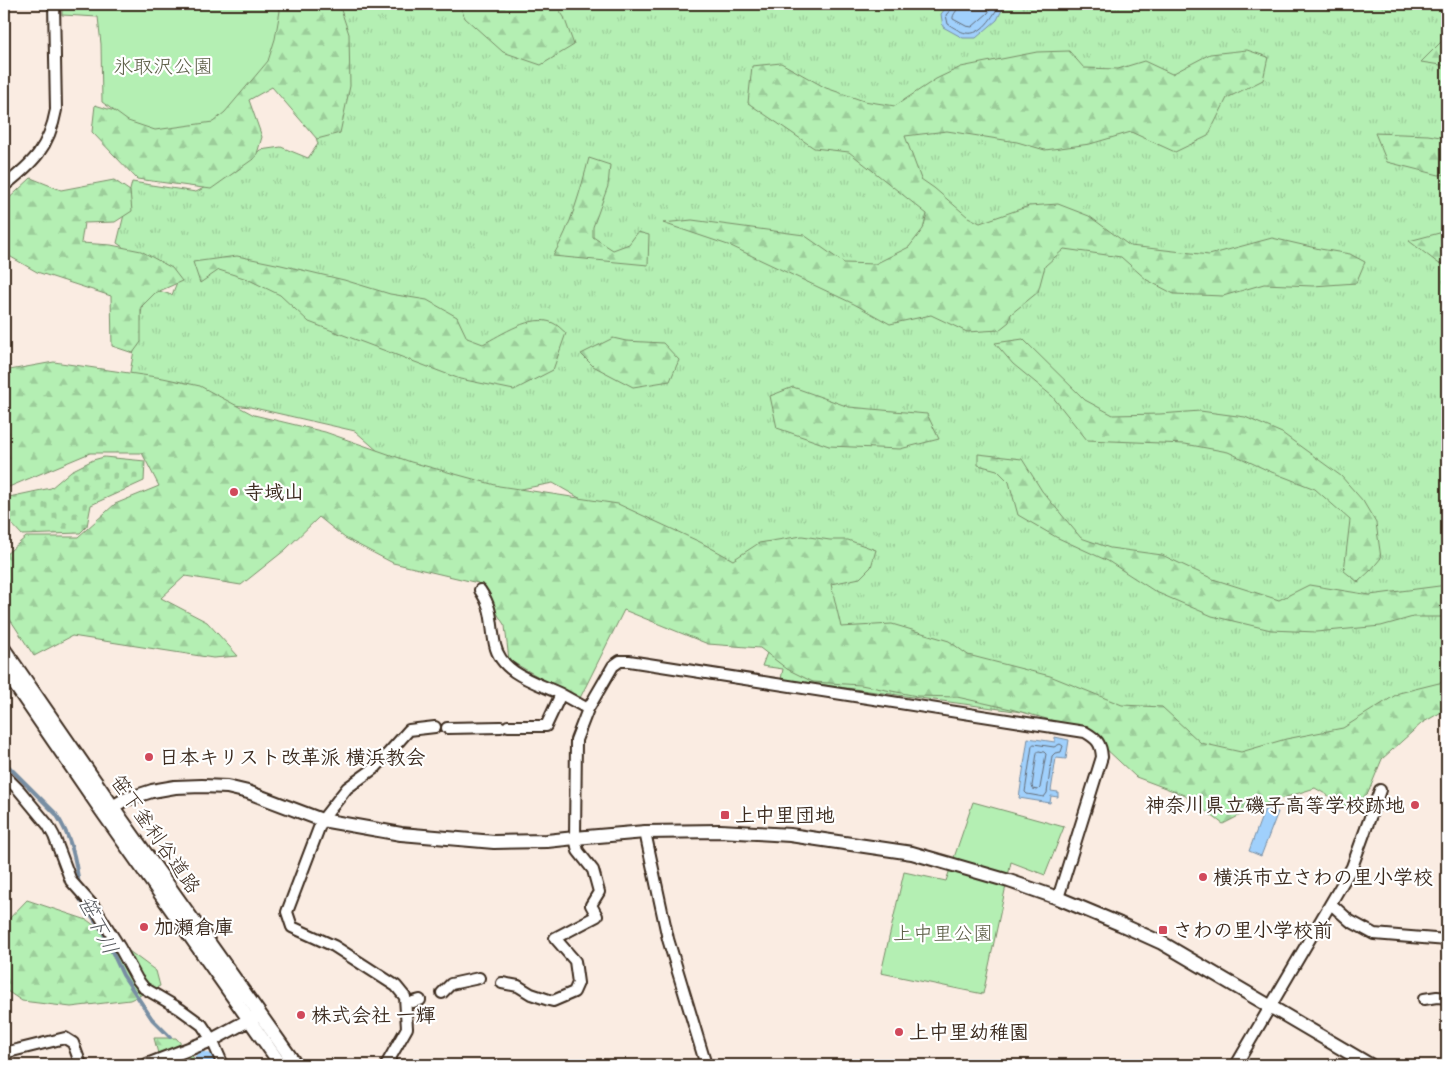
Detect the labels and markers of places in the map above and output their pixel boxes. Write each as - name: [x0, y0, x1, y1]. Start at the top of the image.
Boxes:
- place label: 寺域山: [244, 480, 304, 505]
- marker: 寺域山: [228, 486, 240, 498]
- place label: 日本キリスト改革派 横浜教会: [159, 745, 425, 770]
- marker: 日本キリスト改革派 横浜教会: [143, 751, 155, 763]
- place label: 神奈川県立磯子高等学校跡地: [1145, 793, 1405, 818]
- marker: 神奈川県立磯子高等学校跡地: [1409, 799, 1421, 811]
- place label: 上中里団地: [735, 803, 835, 828]
- marker: 上中里団地: [719, 809, 731, 821]
- place label: 横浜市立さわの里小学校: [1213, 865, 1433, 890]
- marker: 横浜市立さわの里小学校: [1197, 871, 1209, 883]
- place label: 加瀬倉庫: [154, 915, 234, 940]
- place label: さわの里小学校前: [1173, 918, 1333, 943]
- marker: 加瀬倉庫: [138, 921, 150, 933]
- marker: さわの里小学校前: [1157, 924, 1169, 936]
- place label: 株式会社 一輝: [311, 1003, 436, 1028]
- marker: 株式会社 一輝: [295, 1009, 307, 1021]
- place label: 上中里幼稚園: [909, 1020, 1029, 1045]
- marker: 上中里幼稚園: [893, 1026, 905, 1038]

